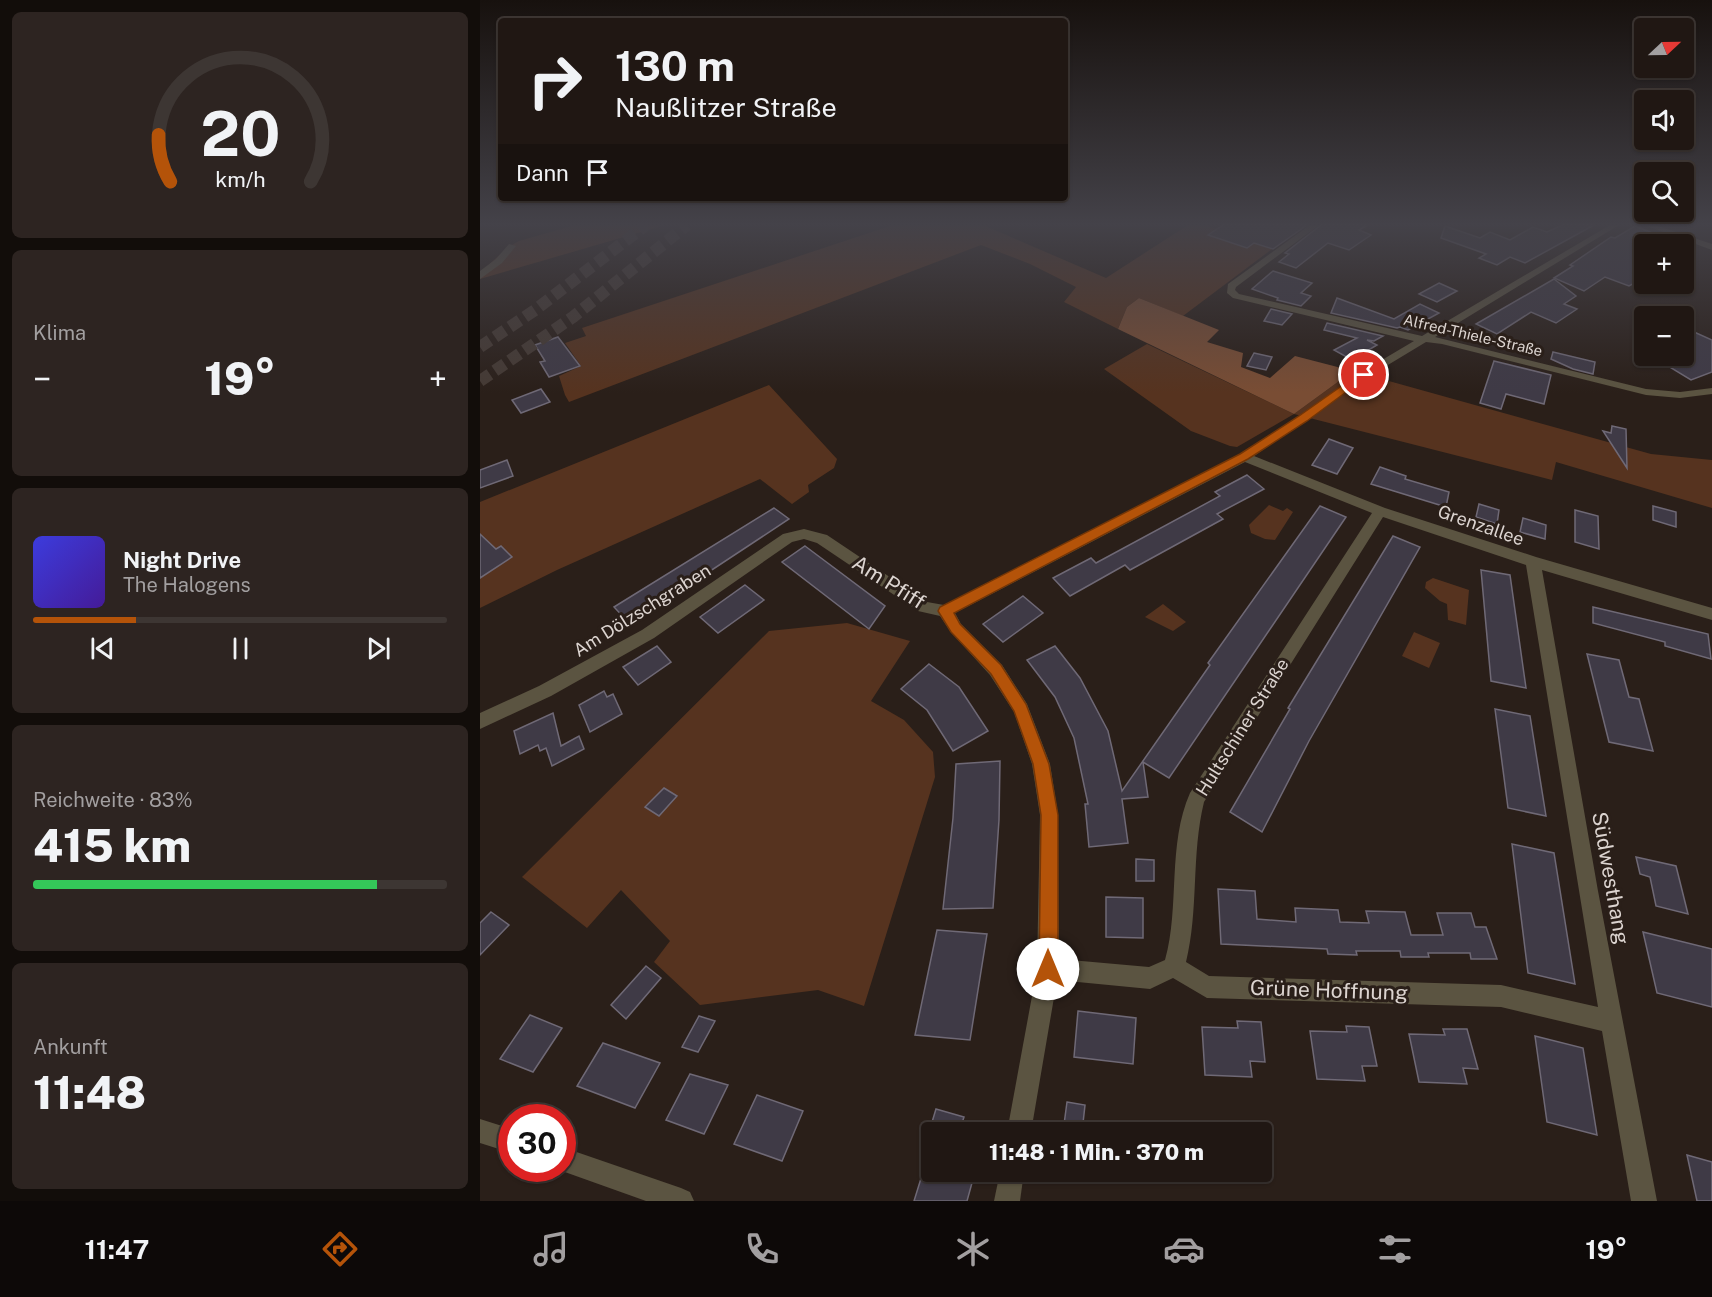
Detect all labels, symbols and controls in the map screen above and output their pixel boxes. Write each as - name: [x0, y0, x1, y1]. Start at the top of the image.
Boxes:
- north arrow: [1634, 18, 1694, 78]
- map controls: [1634, 18, 1694, 366]
- text: 130 m: [615, 41, 735, 90]
- icon: right: [516, 42, 594, 120]
- button: sound: [1634, 90, 1694, 150]
- text: Naußlitzer Straße: [615, 91, 837, 123]
- text: 20: [200, 97, 280, 170]
- icon: arrive: [581, 156, 614, 189]
- text: Dann: [516, 160, 569, 186]
- button: search: [1634, 162, 1694, 222]
- text: km/h: [215, 167, 265, 192]
- button: +: [1634, 234, 1694, 294]
- button: −: [1634, 306, 1694, 366]
- street label: Alfred-Thiele-Straße: [1402, 311, 1544, 359]
- text: Klima: [33, 321, 86, 345]
- pin: [1338, 349, 1389, 400]
- text: 19°: [204, 352, 276, 405]
- icon: arrive: [1347, 358, 1380, 391]
- text: −: [33, 360, 51, 398]
- text: +: [429, 360, 447, 398]
- street label: Grenzallee: [1435, 500, 1527, 550]
- text: Night Drive: [123, 547, 241, 573]
- street label: Am Pfiff: [848, 550, 930, 614]
- street label: Am Dölzschgraben: [569, 559, 715, 661]
- text: The Halogens: [123, 573, 251, 597]
- icon: previous: [86, 632, 119, 665]
- icon: pause: [224, 632, 257, 665]
- icon: next: [362, 632, 395, 665]
- street label: Hultschiner Straße: [1191, 654, 1293, 800]
- text: Reichweite · 83%: [33, 788, 192, 812]
- street label: Südwesthang: [1587, 810, 1635, 946]
- text: 415 km: [33, 819, 191, 872]
- position arrow: [1016, 937, 1080, 1001]
- street label: Grüne Hoffnung: [1250, 975, 1408, 1005]
- text: Ankunft: [33, 1035, 108, 1059]
- text: 11:48: [33, 1066, 146, 1119]
- speed limit sign: 30: [498, 1104, 576, 1182]
- text: 11:48 · 1 Min. · 370 m: [989, 1139, 1204, 1165]
- icon: directions: [319, 1228, 361, 1270]
- icon: music: [530, 1228, 572, 1270]
- icon: phone: [741, 1228, 783, 1270]
- icon: climate: [952, 1228, 994, 1270]
- icon: car: [1163, 1228, 1205, 1270]
- icon: filters: [1374, 1228, 1416, 1270]
- text: 11:47: [85, 1233, 149, 1265]
- text: 19°: [1585, 1233, 1627, 1265]

